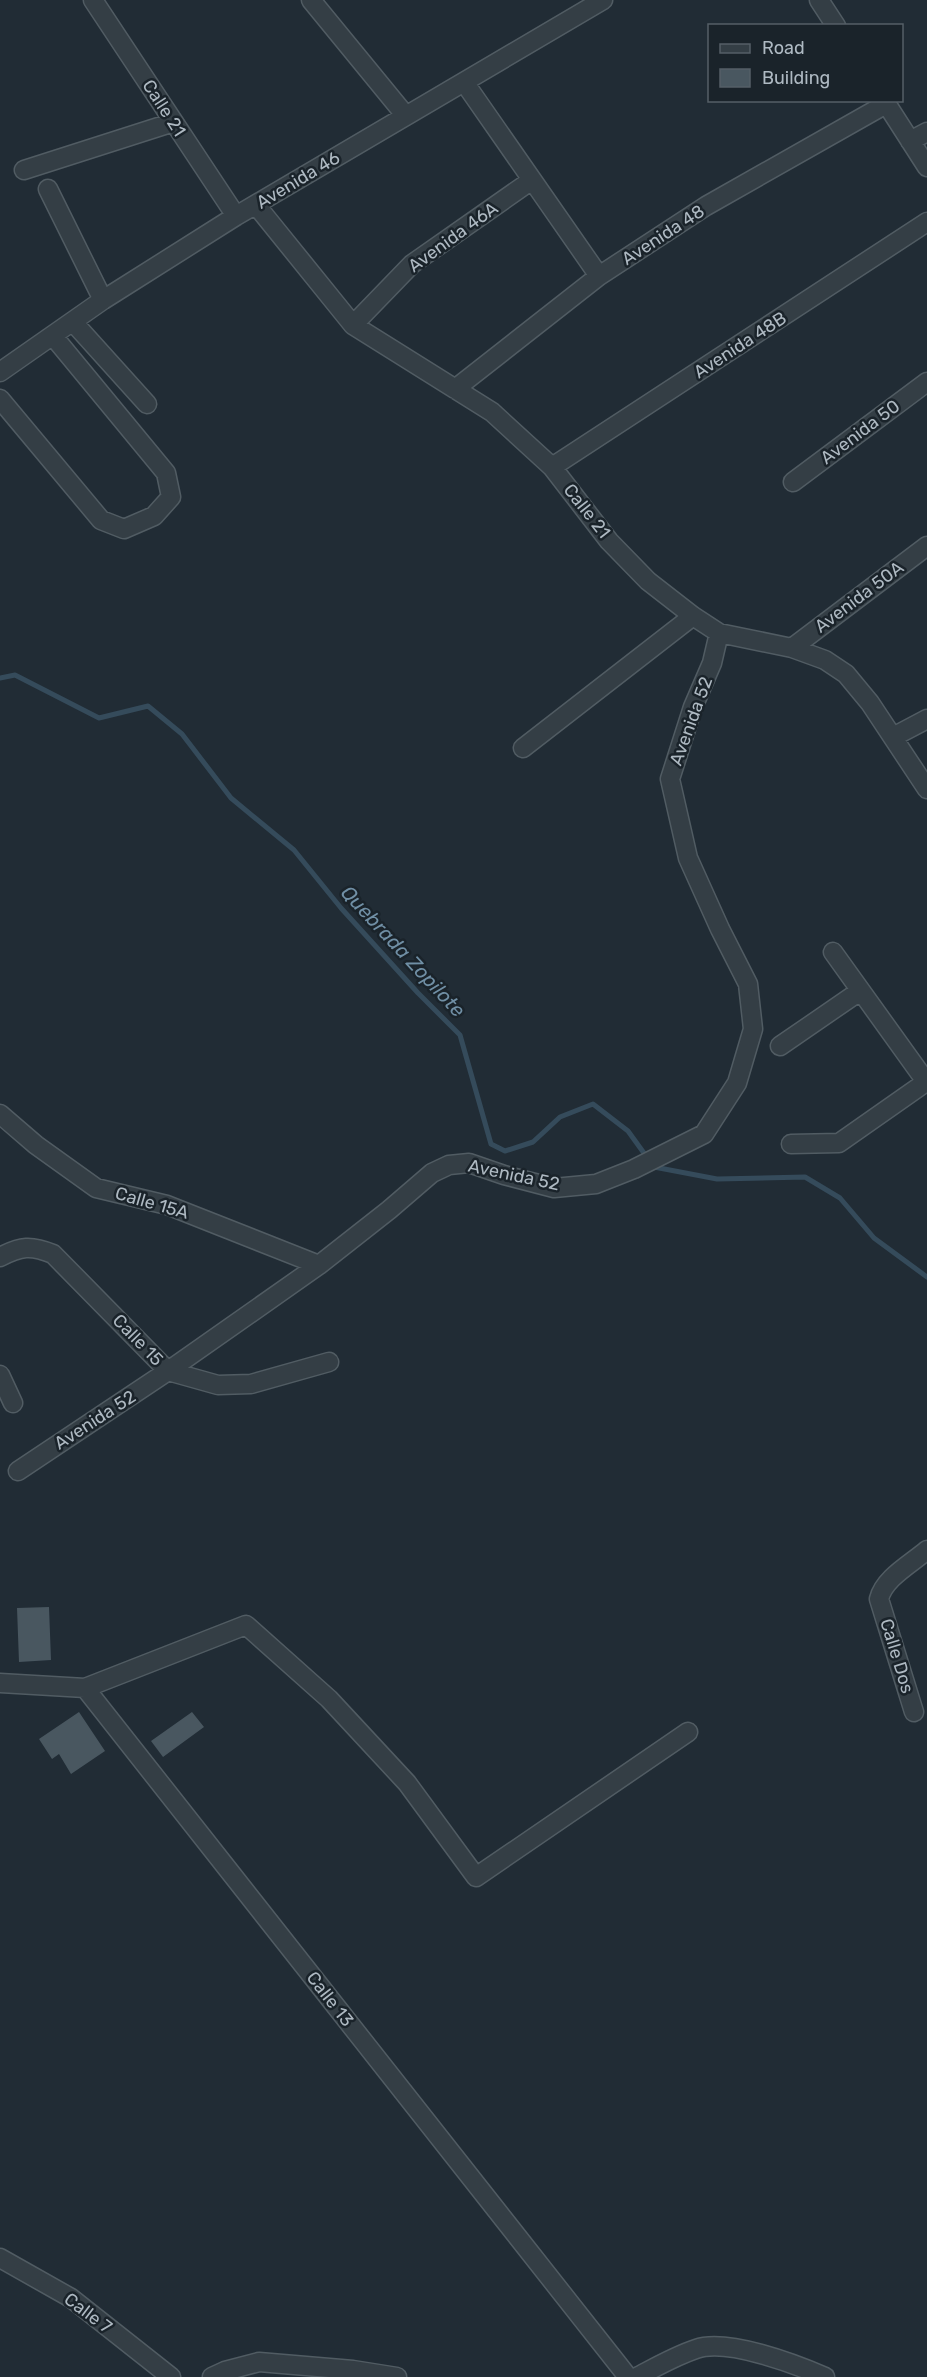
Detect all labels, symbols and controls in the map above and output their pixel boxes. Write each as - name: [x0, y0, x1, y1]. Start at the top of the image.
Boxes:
- legend: [708, 24, 903, 102]
- text: Road: [762, 37, 805, 59]
- text: Building: [762, 67, 830, 89]
- street label: Calle 21: [137, 75, 191, 141]
- street label: Avenida 46: [252, 146, 344, 214]
- street label: Avenida 46A: [404, 197, 502, 277]
- street label: Avenida 48: [618, 200, 708, 270]
- street label: Avenida 48B: [689, 307, 791, 383]
- street label: Avenida 50: [816, 395, 904, 469]
- street label: Calle 21: [559, 479, 615, 543]
- street label: Avenida 50A: [810, 556, 908, 638]
- street label: Avenida 52: [665, 674, 717, 768]
- water label: Quebrada Zopilote: [336, 880, 470, 1022]
- street label: Avenida 52: [466, 1155, 562, 1195]
- street label: Calle 15A: [113, 1182, 191, 1224]
- street label: Calle 15: [108, 1309, 168, 1371]
- street label: Avenida 52: [50, 1385, 140, 1455]
- street label: Calle Dos: [875, 1616, 919, 1696]
- street label: Calle 13: [302, 1967, 358, 2031]
- street label: Calle 7: [60, 2288, 116, 2338]

